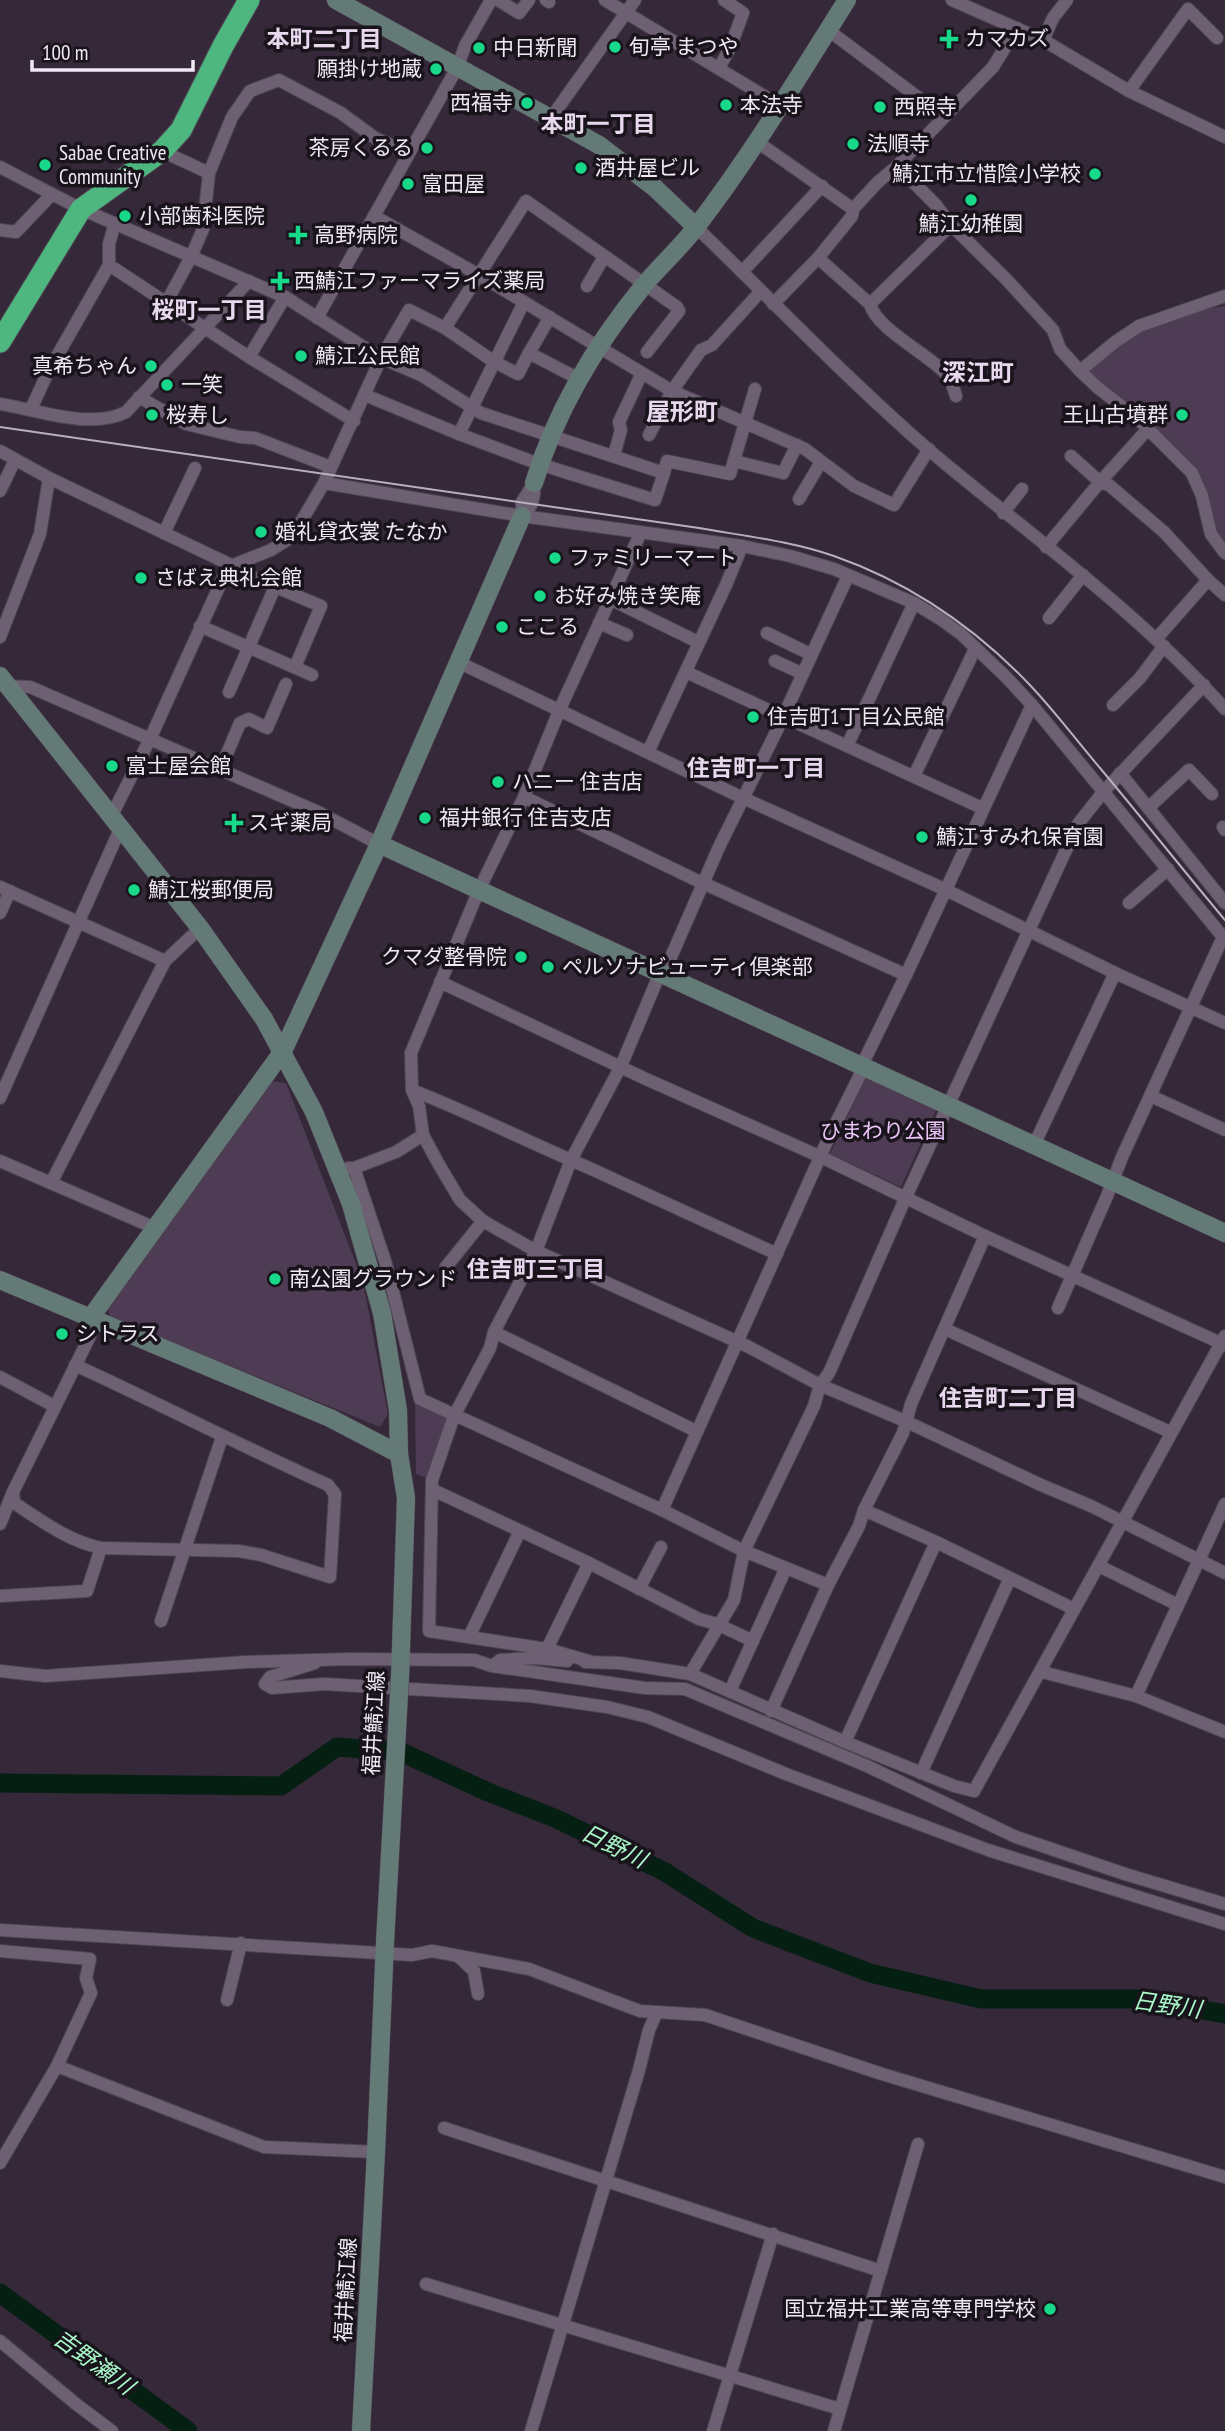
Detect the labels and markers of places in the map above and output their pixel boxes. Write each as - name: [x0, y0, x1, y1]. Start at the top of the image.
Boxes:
- place label: カマカズ: [965, 25, 1049, 52]
- marker: カマカズ: [939, 29, 959, 49]
- place label: 旬亭 まつや: [629, 33, 738, 60]
- place label: 中日新聞: [493, 34, 577, 61]
- marker: 旬亭 まつや: [607, 39, 623, 55]
- marker: 中日新聞: [471, 40, 487, 56]
- place label: 願掛け地蔵: [317, 55, 422, 82]
- marker: 願掛け地蔵: [428, 61, 444, 77]
- place label: 西福寺: [450, 89, 513, 116]
- place label: 本法寺: [740, 91, 803, 118]
- place label: 西照寺: [894, 93, 957, 120]
- marker: 西福寺: [519, 95, 535, 111]
- marker: 本法寺: [718, 97, 734, 113]
- marker: 西照寺: [872, 99, 888, 115]
- place label: 法順寺: [867, 130, 930, 157]
- place label: 茶房くるる: [308, 134, 413, 161]
- marker: 法順寺: [845, 136, 861, 152]
- place label: Sabae Creative Community: [59, 139, 166, 190]
- marker: 茶房くるる: [419, 140, 435, 156]
- place label: 酒井屋ビル: [595, 154, 700, 181]
- marker: Sabae Creative Community: [37, 157, 53, 173]
- marker: 酒井屋ビル: [573, 160, 589, 176]
- place label: 鯖江市立惜陰小学校: [892, 160, 1081, 187]
- marker: 鯖江市立惜陰小学校: [1087, 166, 1103, 182]
- place label: 富田屋: [422, 170, 485, 197]
- marker: 富田屋: [400, 176, 416, 192]
- marker: 鯖江幼稚園: [963, 192, 979, 208]
- place label: 小部歯科医院: [139, 202, 265, 229]
- marker: 小部歯科医院: [117, 208, 133, 224]
- place label: 鯖江幼稚園: [919, 210, 1024, 237]
- place label: 高野病院: [314, 221, 398, 248]
- marker: 高野病院: [288, 225, 308, 245]
- place label: 西鯖江ファーマライズ薬局: [294, 267, 545, 294]
- marker: 西鯖江ファーマライズ薬局: [272, 273, 288, 289]
- place label: 鯖江公民館: [315, 342, 420, 369]
- marker: 鯖江公民館: [293, 348, 309, 364]
- place label: 真希ちゃん: [32, 352, 137, 379]
- marker: 真希ちゃん: [143, 358, 159, 374]
- place label: 一笑: [181, 371, 223, 398]
- marker: 一笑: [159, 377, 175, 393]
- place label: 桜寿し: [166, 401, 229, 428]
- place label: 王山古墳群: [1063, 401, 1168, 428]
- marker: 桜寿し: [144, 407, 160, 423]
- marker: 王山古墳群: [1174, 407, 1190, 423]
- place label: 婚礼貸衣裳 たなか: [275, 518, 447, 545]
- marker: 婚礼貸衣裳 たなか: [253, 524, 269, 540]
- place label: ファミリーマート: [569, 544, 737, 571]
- marker: ファミリーマート: [547, 550, 563, 566]
- place label: さばえ典礼会館: [155, 564, 302, 591]
- marker: さばえ典礼会館: [133, 570, 149, 586]
- place label: お好み焼き笑庵: [554, 582, 701, 609]
- marker: お好み焼き笑庵: [532, 588, 548, 604]
- place label: ここる: [516, 613, 579, 640]
- marker: ここる: [494, 619, 510, 635]
- place label: 住吉町1丁目公民館: [767, 703, 944, 730]
- marker: 住吉町1丁目公民館: [745, 709, 761, 725]
- place label: 富士屋会館: [126, 752, 231, 779]
- marker: 富士屋会館: [104, 758, 120, 774]
- place label: ハニー 住吉店: [512, 768, 642, 795]
- marker: ハニー 住吉店: [490, 774, 506, 790]
- place label: 福井銀行 住吉支店: [439, 804, 611, 831]
- place label: スギ薬局: [248, 809, 332, 836]
- marker: 福井銀行 住吉支店: [417, 810, 433, 826]
- marker: スギ薬局: [226, 815, 242, 831]
- place label: 鯖江すみれ保育園: [936, 823, 1104, 850]
- marker: 鯖江すみれ保育園: [914, 829, 930, 845]
- place label: 鯖江桜郵便局: [148, 876, 274, 903]
- marker: 鯖江桜郵便局: [126, 882, 142, 898]
- place label: クマダ整骨院: [381, 943, 507, 970]
- marker: クマダ整骨院: [513, 949, 529, 965]
- place label: ペルソナビューティ倶楽部: [562, 953, 813, 980]
- marker: ペルソナビューティ倶楽部: [540, 959, 556, 975]
- place label: 南公園グラウンド: [289, 1265, 457, 1292]
- marker: 南公園グラウンド: [267, 1271, 283, 1287]
- place label: シトラス: [76, 1320, 160, 1347]
- marker: シトラス: [54, 1326, 70, 1342]
- place label: 国立福井工業高等専門学校: [784, 2295, 1036, 2322]
- marker: 国立福井工業高等専門学校: [1042, 2301, 1058, 2317]

